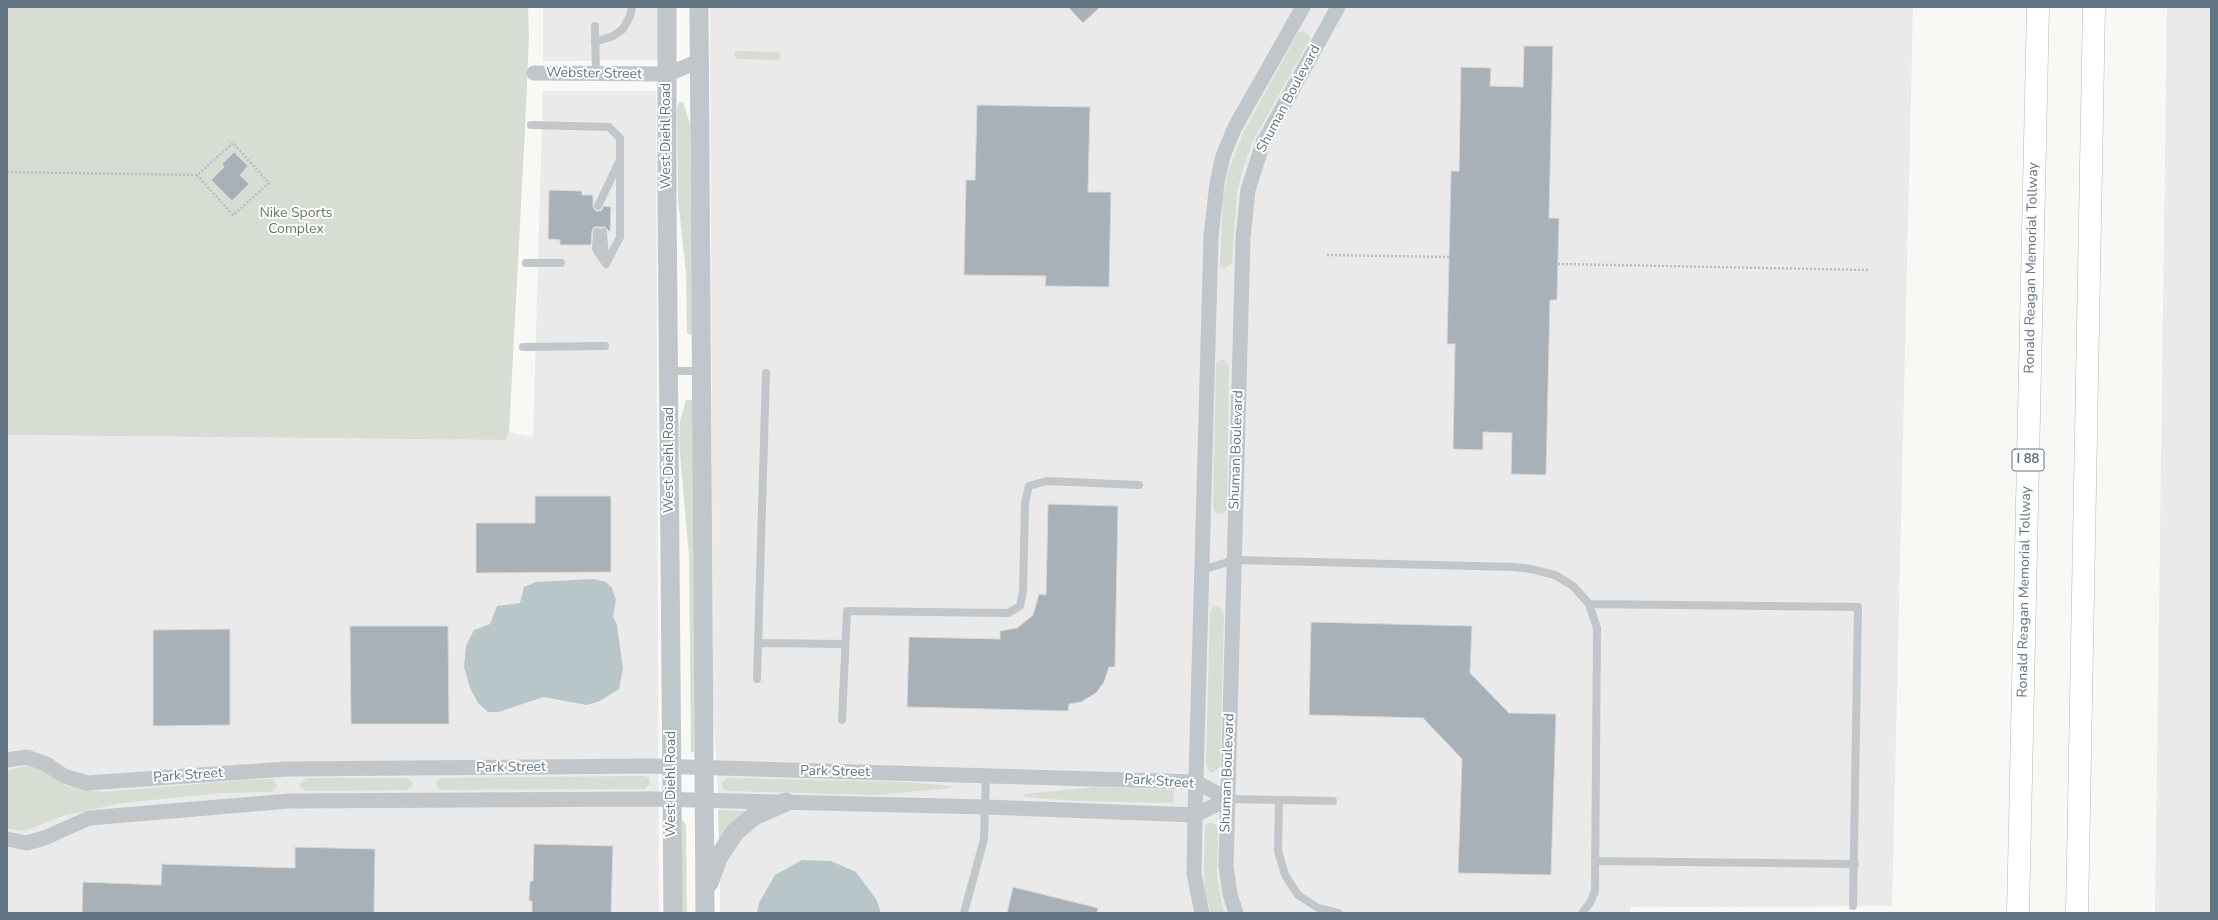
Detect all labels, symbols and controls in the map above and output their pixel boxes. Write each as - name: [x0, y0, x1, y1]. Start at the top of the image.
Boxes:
- street label: Shuman Boulevard: [1254, 42, 1324, 156]
- street label: Webster Street: [546, 65, 642, 83]
- street label: West Diehl Road: [659, 83, 675, 189]
- street label: Ronald Reagan Memorial Tollway: [2022, 162, 2042, 374]
- park label: Nike Sports Complex: [259, 206, 333, 238]
- street label: Shuman Boulevard: [1227, 390, 1247, 510]
- street label: West Diehl Road: [662, 407, 678, 513]
- road number: I 88: [2012, 449, 2044, 471]
- street label: Ronald Reagan Memorial Tollway: [2015, 486, 2035, 698]
- street label: Shuman Boulevard: [1218, 713, 1238, 833]
- street label: West Diehl Road: [664, 731, 680, 837]
- street label: Park Street: [476, 759, 546, 777]
- street label: Park Street: [800, 763, 870, 781]
- street label: Park Street: [153, 765, 223, 787]
- street label: Park Street: [1124, 771, 1194, 793]

